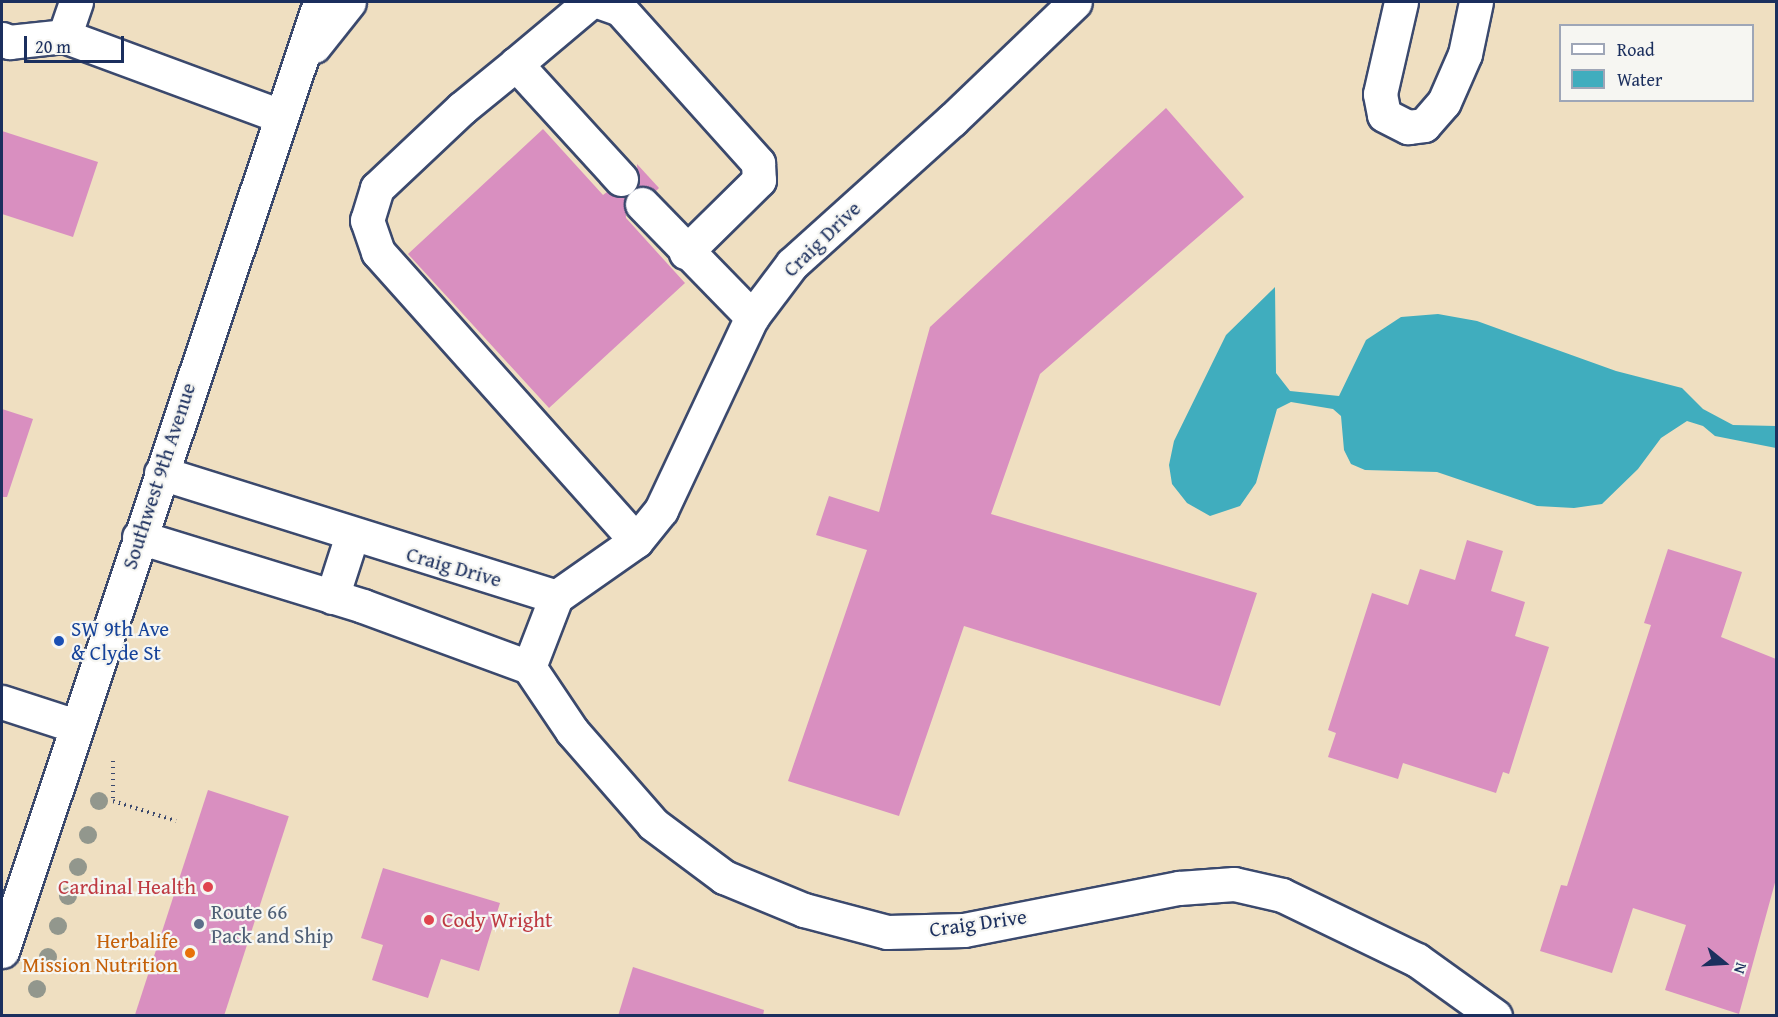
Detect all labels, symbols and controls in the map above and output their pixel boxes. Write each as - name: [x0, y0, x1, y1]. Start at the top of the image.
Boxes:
- scale bar: [27, 24, 128, 62]
- legend: [1559, 24, 1754, 102]
- text: 20 m: [35, 33, 71, 60]
- text: Road: [1617, 36, 1655, 63]
- text: Water: [1617, 66, 1662, 93]
- street label: Craig Drive: [778, 196, 866, 282]
- street label: Southwest 9th Avenue: [117, 380, 201, 572]
- street label: Craig Drive: [403, 541, 505, 593]
- place label: SW 9th Ave & Clyde St: [71, 616, 169, 666]
- marker: SW 9th Ave & Clyde St: [52, 634, 66, 648]
- place label: Cardinal Health: [58, 874, 196, 900]
- marker: Cardinal Health: [201, 880, 215, 894]
- place label: Route 66 Pack and Ship: [211, 899, 333, 949]
- street label: Craig Drive: [928, 904, 1028, 942]
- place label: Cody Wright: [442, 907, 552, 933]
- marker: Cody Wright: [420, 911, 438, 929]
- marker: Route 66 Pack and Ship: [192, 917, 206, 931]
- place label: Herbalife Mission Nutrition: [22, 928, 178, 978]
- north arrow: [1694, 933, 1754, 993]
- marker: Herbalife Mission Nutrition: [183, 946, 197, 960]
- text: N: [1728, 960, 1754, 977]

